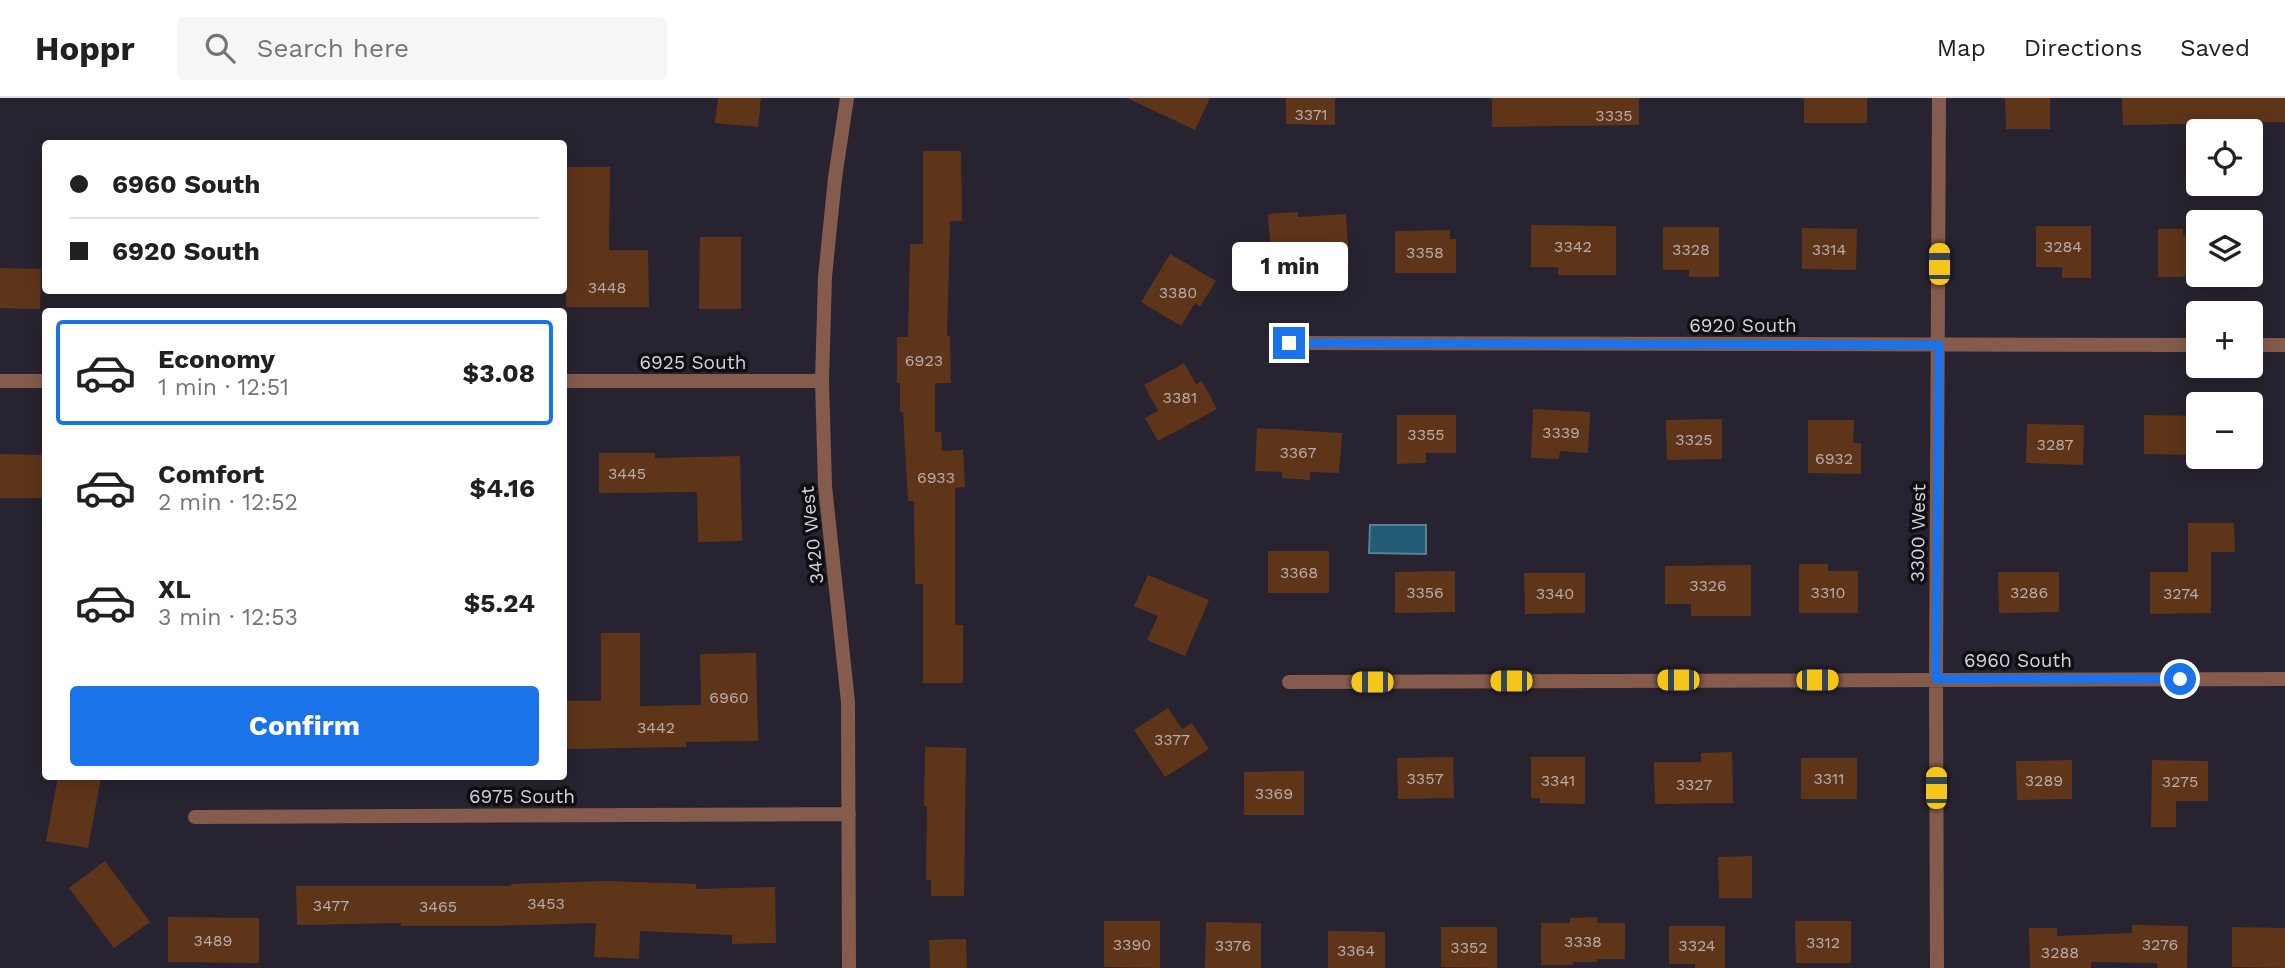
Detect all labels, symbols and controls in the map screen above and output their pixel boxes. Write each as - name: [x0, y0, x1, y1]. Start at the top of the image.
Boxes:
- search box: [177, 17, 667, 80]
- text: Hoppr: [35, 29, 135, 68]
- icon: search: [201, 29, 239, 67]
- text: Search here: [257, 33, 409, 63]
- text: Map: [1937, 34, 1986, 62]
- text: Directions: [2024, 34, 2142, 62]
- text: Saved: [2180, 34, 2250, 62]
- house number: 3371: [1294, 105, 1328, 124]
- house number: 3335: [1595, 106, 1633, 125]
- map controls: [2186, 119, 2263, 469]
- button: locate: [2186, 119, 2263, 196]
- text: 6960 South: [112, 169, 260, 199]
- button: layers: [2186, 210, 2263, 287]
- text: 6920 South: [112, 236, 260, 266]
- house number: 3342: [1554, 237, 1592, 256]
- house number: 3284: [2044, 237, 2082, 256]
- house number: 3328: [1672, 240, 1710, 259]
- house number: 3314: [1812, 240, 1847, 259]
- callout: 1 min: [1231, 242, 1347, 290]
- house number: 3358: [1406, 243, 1444, 262]
- car: [1929, 243, 1950, 285]
- text: 1 min: [1260, 253, 1320, 280]
- house number: 3448: [588, 278, 626, 297]
- house number: 3380: [1159, 283, 1197, 302]
- button: +: [2186, 301, 2263, 378]
- street label: 6920 South: [1689, 314, 1797, 337]
- route end: [1273, 327, 1305, 359]
- icon: car: [74, 341, 137, 404]
- text: Economy: [158, 344, 275, 374]
- street label: 6925 South: [640, 351, 746, 374]
- house number: 6923: [905, 351, 943, 370]
- text: $3.08: [463, 358, 535, 388]
- text: 1 min · 12:51: [158, 374, 289, 401]
- house number: 3381: [1163, 388, 1197, 407]
- button: −: [2186, 392, 2263, 469]
- house number: 3339: [1542, 423, 1580, 442]
- house number: 3355: [1407, 425, 1445, 444]
- house number: 3325: [1675, 430, 1713, 449]
- house number: 3287: [2037, 435, 2073, 454]
- house number: 3367: [1279, 443, 1317, 462]
- house number: 6932: [1815, 449, 1853, 468]
- icon: car: [74, 456, 137, 519]
- text: Comfort: [158, 459, 264, 489]
- house number: 3445: [608, 464, 646, 483]
- house number: 6933: [917, 468, 955, 487]
- text: $4.16: [470, 473, 535, 503]
- street label: 3300 West: [1906, 484, 1930, 582]
- street label: 3420 West: [795, 485, 829, 585]
- text: 2 min · 12:52: [158, 489, 298, 516]
- house number: 3368: [1280, 563, 1318, 582]
- icon: car: [74, 571, 137, 634]
- text: XL: [158, 574, 191, 604]
- house number: 3326: [1689, 576, 1727, 595]
- house number: 3356: [1406, 583, 1444, 602]
- house number: 3310: [1811, 583, 1845, 602]
- house number: 3286: [2010, 583, 2048, 602]
- house number: 3340: [1536, 584, 1574, 603]
- house number: 3274: [2163, 584, 2199, 603]
- text: $5.24: [464, 588, 535, 618]
- text: 3 min · 12:53: [158, 604, 298, 631]
- street label: 6960 South: [1964, 649, 2072, 672]
- route start: [2164, 663, 2196, 695]
- car: [1658, 670, 1700, 691]
- car: [1797, 670, 1839, 691]
- car: [1491, 671, 1533, 692]
- car: [1352, 672, 1394, 693]
- button: Confirm: [70, 686, 539, 766]
- house number: 6960: [709, 688, 749, 707]
- house number: 3442: [637, 718, 675, 737]
- house number: 3377: [1154, 730, 1190, 749]
- car: [1926, 767, 1947, 809]
- house number: 3357: [1407, 769, 1443, 788]
- house number: 3311: [1813, 769, 1845, 788]
- house number: 3341: [1541, 771, 1575, 790]
- house number: 3289: [2025, 771, 2063, 790]
- house number: 3275: [2162, 772, 2198, 791]
- house number: 3327: [1676, 775, 1712, 794]
- house number: 3369: [1255, 784, 1293, 803]
- street label: 6975 South: [469, 785, 575, 808]
- house number: 3453: [527, 894, 565, 913]
- house number: 3477: [313, 896, 349, 915]
- house number: 3465: [419, 897, 457, 916]
- house number: 3489: [194, 931, 232, 950]
- house number: 3338: [1564, 932, 1602, 951]
- house number: 3312: [1806, 933, 1840, 952]
- house number: 3390: [1113, 935, 1151, 954]
- house number: 3276: [2142, 935, 2178, 954]
- house number: 3376: [1215, 936, 1251, 955]
- house number: 3324: [1678, 936, 1716, 955]
- house number: 3352: [1450, 938, 1488, 957]
- house number: 3364: [1337, 941, 1375, 960]
- house number: 3288: [2041, 943, 2079, 962]

